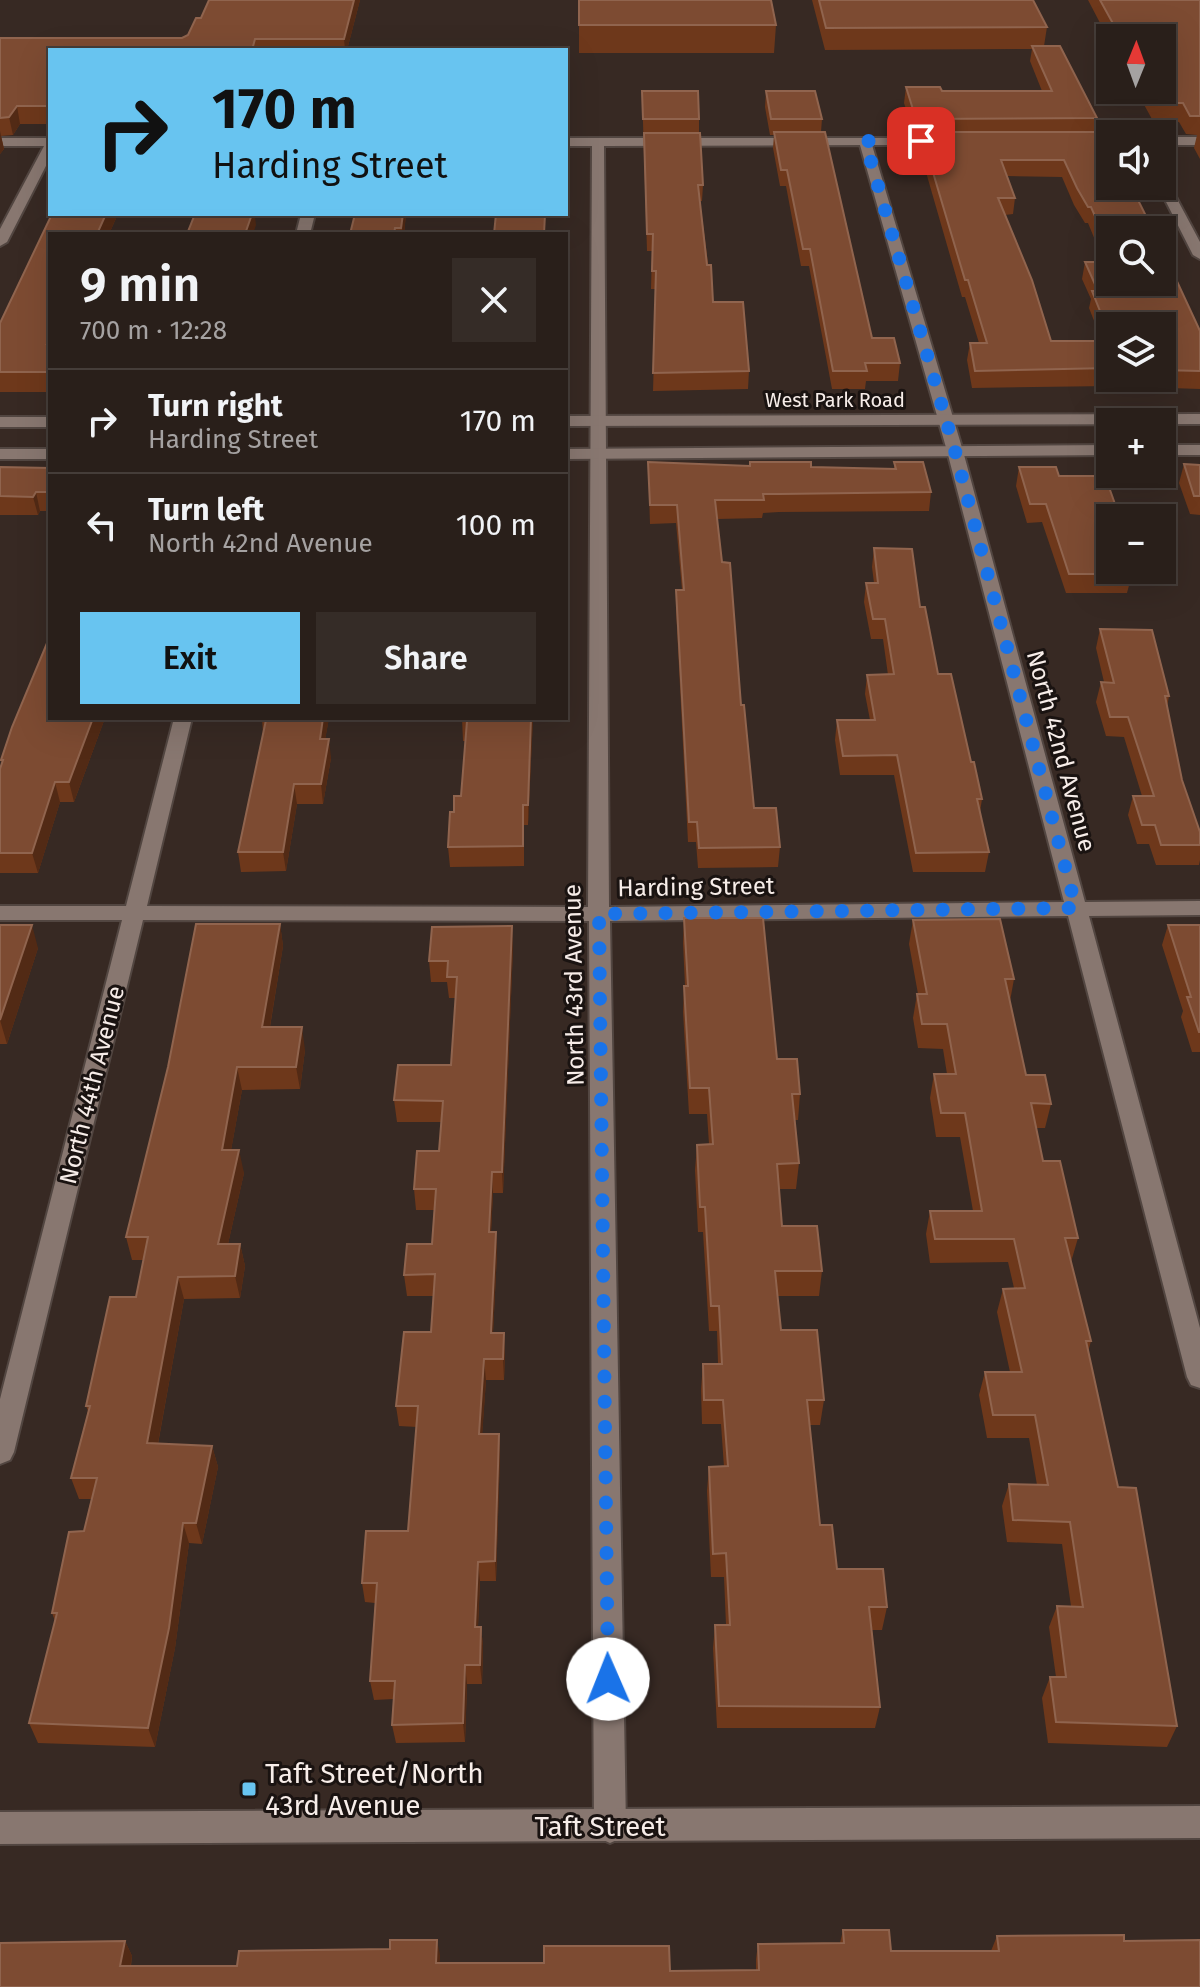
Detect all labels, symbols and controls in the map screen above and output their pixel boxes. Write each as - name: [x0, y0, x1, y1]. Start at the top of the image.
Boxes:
- north arrow: [1096, 24, 1176, 104]
- map controls: [1096, 24, 1176, 584]
- text: 170 m: [212, 76, 357, 143]
- icon: right: [80, 80, 184, 184]
- pin: [887, 107, 955, 175]
- icon: arrive: [899, 119, 943, 163]
- button: sound: [1096, 120, 1176, 200]
- text: Harding Street: [212, 144, 448, 188]
- button: search: [1096, 216, 1176, 296]
- text: 9 min: [80, 256, 200, 314]
- button: close: [452, 258, 536, 342]
- button: layers: [1096, 312, 1176, 392]
- text: 700 m · 12:28: [80, 315, 227, 346]
- text: Turn right: [148, 388, 283, 424]
- street label: West Park Road: [765, 388, 905, 412]
- icon: right: [80, 399, 124, 443]
- text: 170 m: [460, 403, 536, 439]
- button: +: [1096, 408, 1176, 488]
- text: Harding Street: [148, 424, 318, 455]
- text: Turn left: [148, 492, 264, 528]
- icon: left: [80, 503, 124, 547]
- button: −: [1096, 504, 1176, 584]
- text: 100 m: [456, 507, 536, 543]
- text: North 42nd Avenue: [148, 528, 373, 559]
- button: Exit: [80, 612, 300, 704]
- button: Share: [316, 612, 536, 704]
- street label: North 42nd Avenue: [1021, 647, 1101, 855]
- street label: Harding Street: [617, 872, 775, 902]
- street label: North 43rd Avenue: [558, 884, 590, 1086]
- street label: North 44th Avenue: [54, 983, 130, 1187]
- position arrow: [566, 1637, 650, 1721]
- place label: Taft Street/North 43rd Avenue: [265, 1757, 484, 1822]
- marker: Taft Street/North 43rd Avenue: [240, 1780, 258, 1798]
- street label: Taft Street: [534, 1810, 666, 1843]

